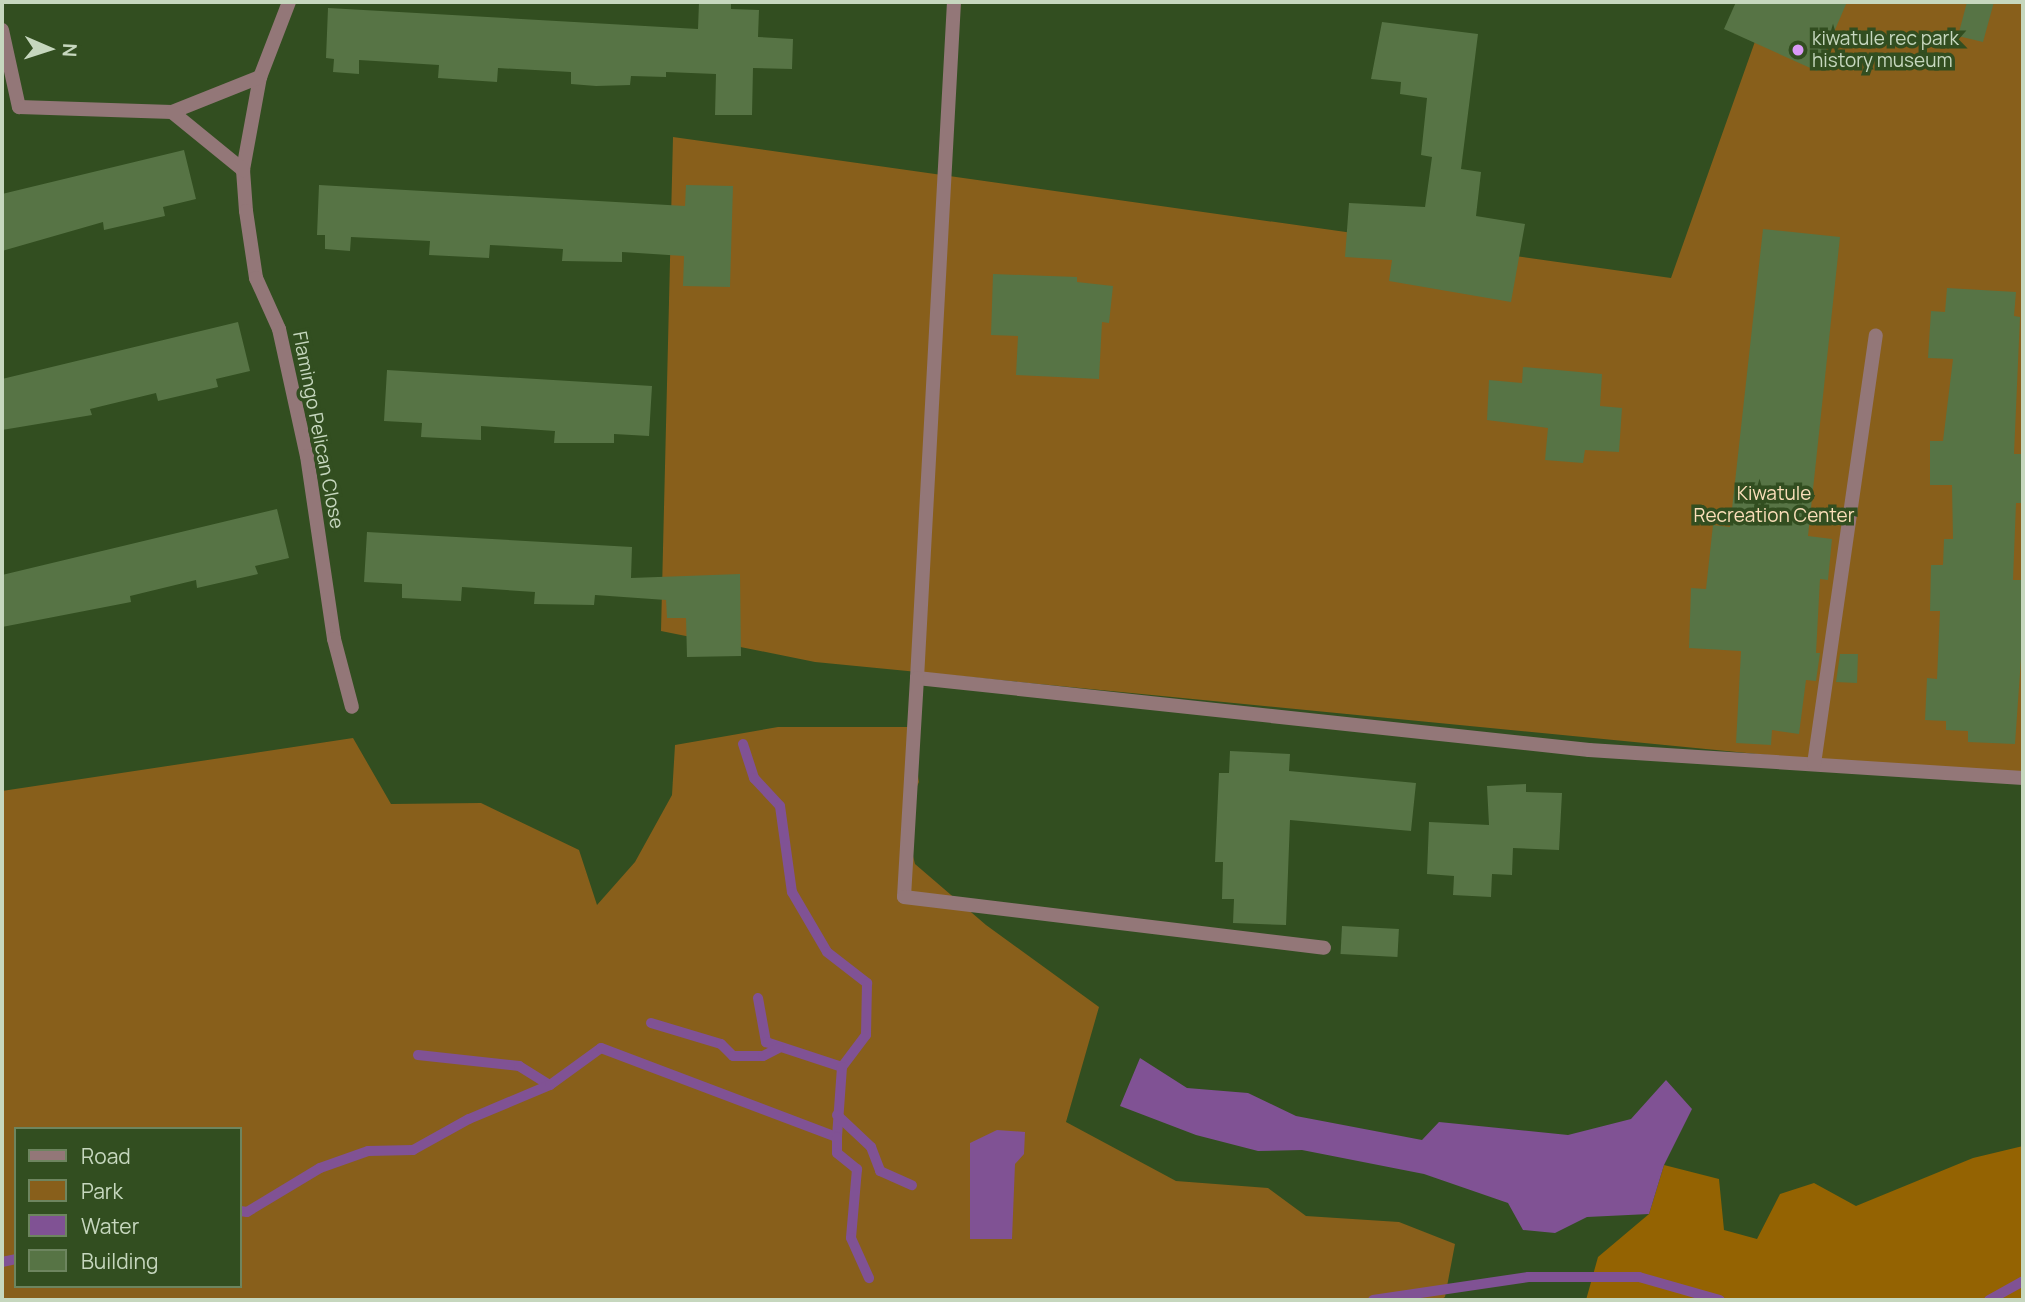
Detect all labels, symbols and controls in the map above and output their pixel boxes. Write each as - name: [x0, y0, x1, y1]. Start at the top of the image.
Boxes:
- north arrow: [14, 14, 84, 84]
- place label: kiwatule rec park history museum: [1812, 28, 1959, 72]
- marker: kiwatule rec park history museum: [1790, 42, 1806, 58]
- text: N: [57, 43, 83, 58]
- street label: Flamingo Pelican Close: [288, 329, 348, 531]
- park label: Kiwatule Recreation Center: [1694, 483, 1854, 527]
- legend: [14, 1127, 242, 1288]
- text: Road: [81, 1142, 131, 1170]
- text: Park: [81, 1177, 123, 1205]
- text: Water: [81, 1212, 139, 1240]
- text: Building: [81, 1247, 158, 1275]

